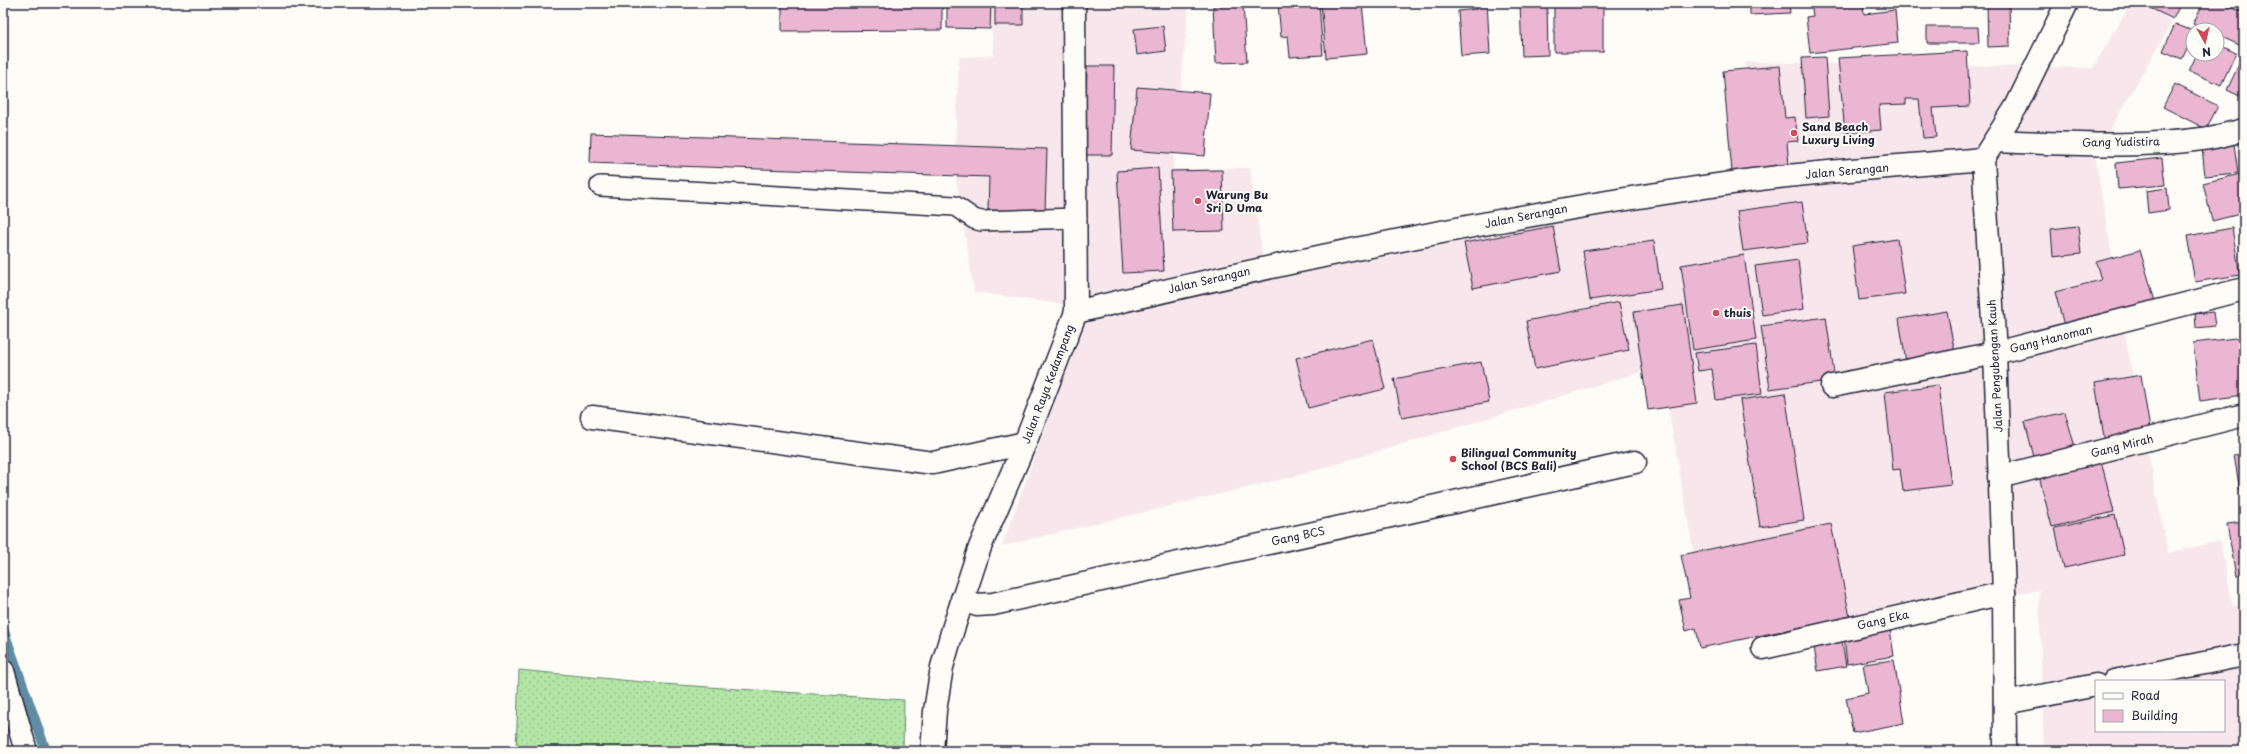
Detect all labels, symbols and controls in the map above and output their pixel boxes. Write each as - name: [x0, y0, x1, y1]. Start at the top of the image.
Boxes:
- north arrow: [2185, 22, 2225, 62]
- text: N: [2201, 43, 2212, 61]
- place label: Sand Beach Luxury Living: [1802, 118, 1875, 148]
- marker: Sand Beach Luxury Living: [1789, 128, 1799, 138]
- street label: Gang Yudistira: [2082, 132, 2160, 151]
- street label: Jalan Serangan: [1804, 158, 1890, 183]
- place label: Warung Bu Sri D Uma: [1206, 186, 1268, 216]
- marker: Warung Bu Sri D Uma: [1193, 196, 1203, 206]
- street label: Jalan Serangan: [1483, 199, 1569, 232]
- street label: Jalan Serangan: [1166, 262, 1252, 297]
- street label: Jalan Pengubengan Kauh: [1983, 299, 2006, 433]
- place label: thuis: [1724, 304, 1751, 321]
- marker: thuis: [1711, 308, 1721, 318]
- street label: Gang Hanoman: [2008, 320, 2094, 357]
- street label: Jalan Raya Kedampang: [1017, 322, 1078, 446]
- street label: Gang Mirah: [2089, 430, 2155, 461]
- place label: Bilingual Community School (BCS Bali): [1461, 444, 1576, 474]
- marker: Bilingual Community School (BCS Bali): [1448, 454, 1458, 464]
- street label: Gang BCS: [1270, 522, 1326, 549]
- street label: Gang Eka: [1855, 605, 1910, 634]
- legend: [2095, 680, 2225, 732]
- text: Road: [2131, 686, 2160, 704]
- text: Building: [2131, 706, 2178, 724]

